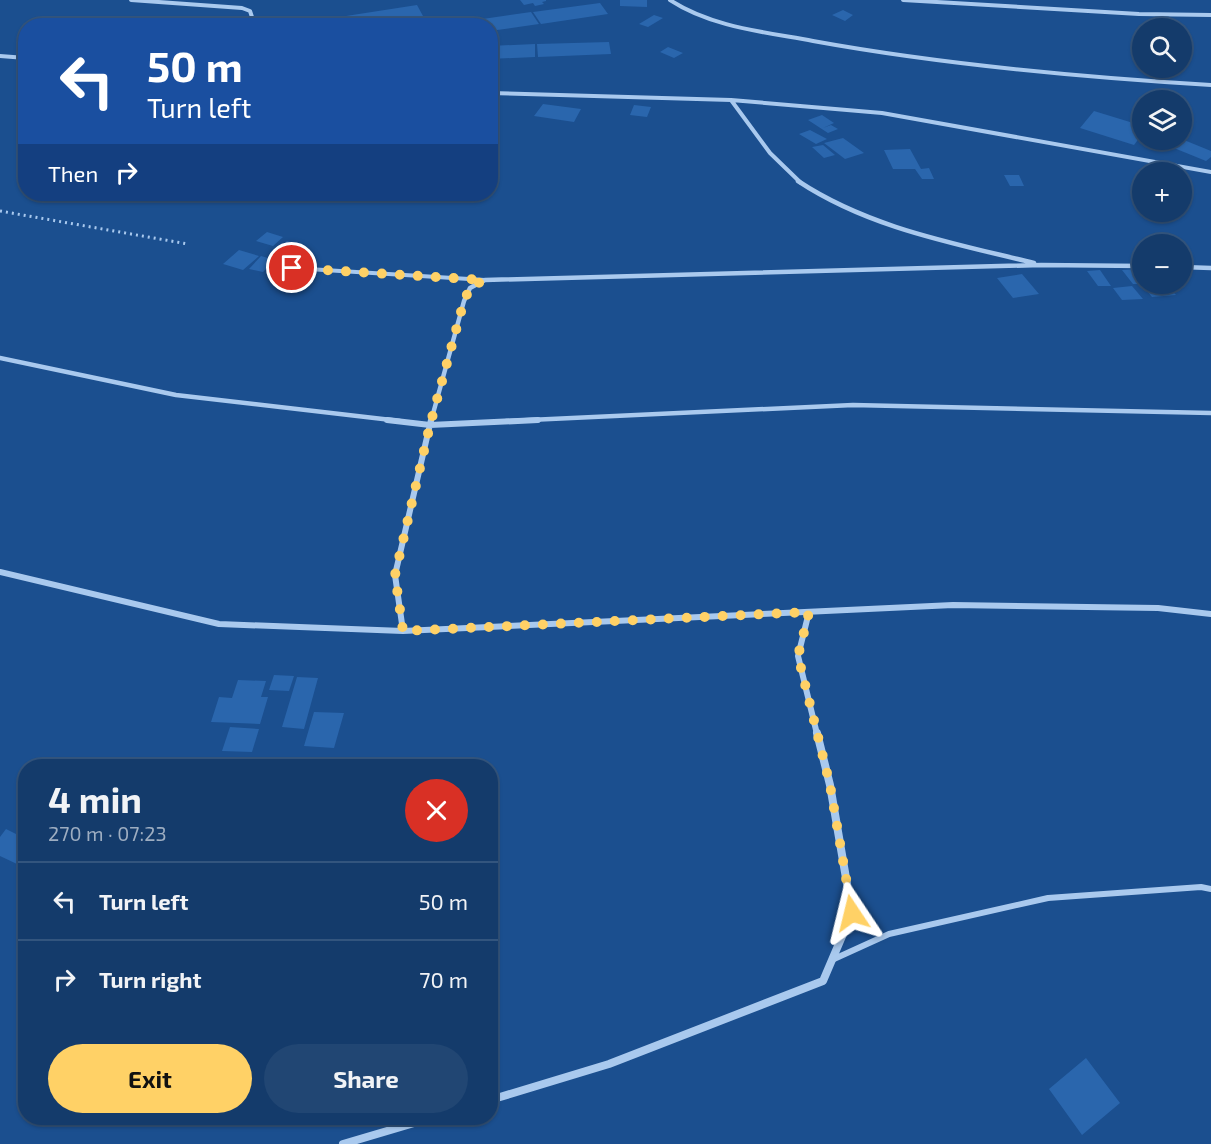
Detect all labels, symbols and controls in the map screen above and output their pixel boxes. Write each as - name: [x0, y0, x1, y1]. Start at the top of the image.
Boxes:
- map controls: [1132, 18, 1192, 294]
- button: search: [1132, 18, 1192, 78]
- text: 50 m: [147, 40, 243, 90]
- icon: left: [48, 42, 126, 120]
- button: layers: [1132, 90, 1192, 150]
- text: Turn left: [147, 91, 251, 123]
- icon: right: [110, 156, 143, 189]
- text: Then: [48, 160, 98, 186]
- button: +: [1132, 162, 1192, 222]
- button: −: [1132, 234, 1192, 294]
- pin: [266, 242, 317, 293]
- icon: arrive: [275, 251, 308, 284]
- text: 4 min: [48, 777, 142, 820]
- button: close: [405, 779, 468, 842]
- text: 270 m · 07:23: [48, 821, 167, 845]
- position arrow: [820, 881, 884, 945]
- icon: left: [48, 885, 81, 918]
- text: Turn left: [99, 888, 188, 914]
- text: 50 m: [419, 888, 468, 914]
- icon: right: [48, 963, 81, 996]
- text: Turn right: [99, 966, 201, 992]
- text: 70 m: [419, 966, 468, 992]
- button: Exit: [48, 1044, 252, 1113]
- button: Share: [264, 1044, 468, 1113]

